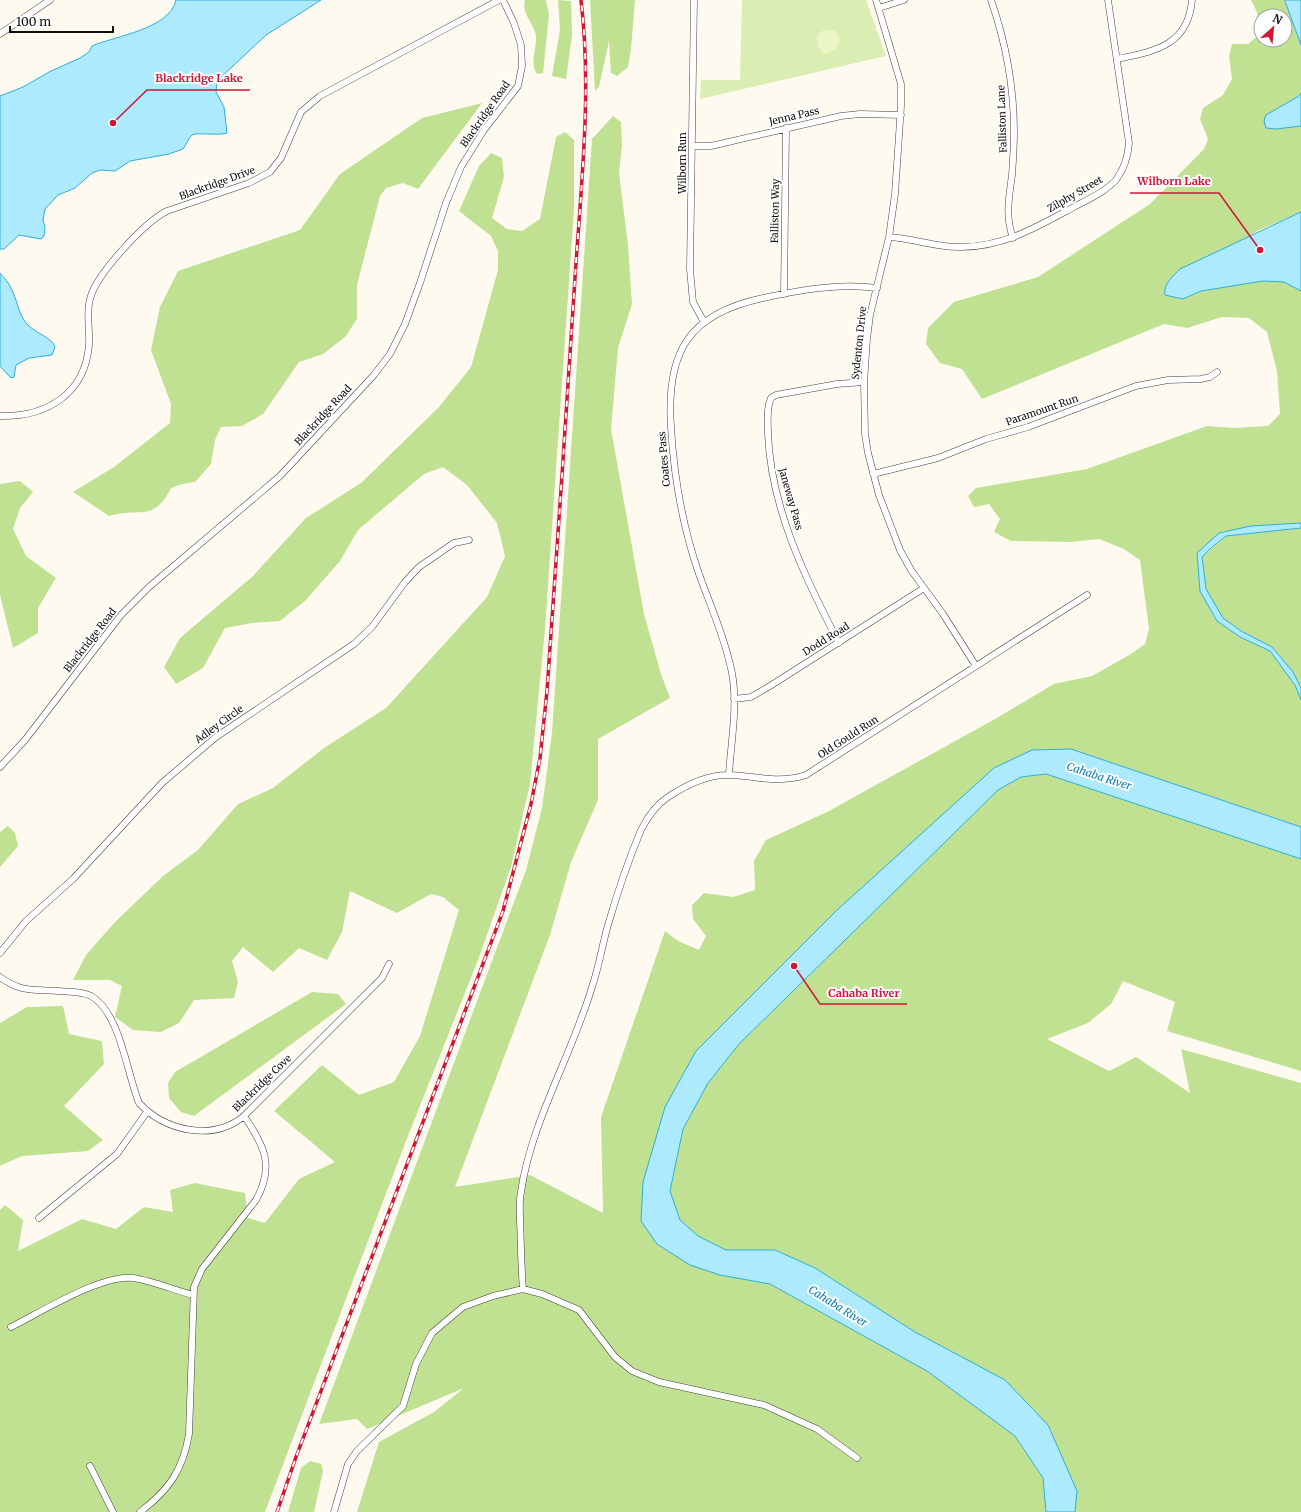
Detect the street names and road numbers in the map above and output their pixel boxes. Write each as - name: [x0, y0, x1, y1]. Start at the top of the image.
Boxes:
- street label: Blackridge Road: [457, 78, 513, 150]
- street label: Falliston Lane: [994, 85, 1010, 153]
- street label: Jenna Pass: [767, 104, 820, 128]
- street label: Wilborn Run: [676, 132, 689, 195]
- street label: Blackridge Drive: [177, 163, 257, 203]
- street label: Zilphy Street: [1045, 173, 1105, 215]
- street label: Falliston Way: [768, 178, 782, 243]
- street label: Sydenton Drive: [849, 306, 869, 380]
- street label: Blackridge Road: [292, 382, 354, 448]
- street label: Paramount Run: [1004, 391, 1080, 428]
- street label: Coates Pass: [655, 431, 673, 487]
- street label: Janeway Pass: [776, 465, 806, 532]
- street label: Blackridge Road: [61, 605, 119, 675]
- street label: Dodd Road: [800, 620, 852, 658]
- street label: Adley Circle: [191, 702, 246, 747]
- street label: Old Gould Run: [815, 712, 881, 761]
- street label: Blackridge Cove: [230, 1052, 294, 1114]

